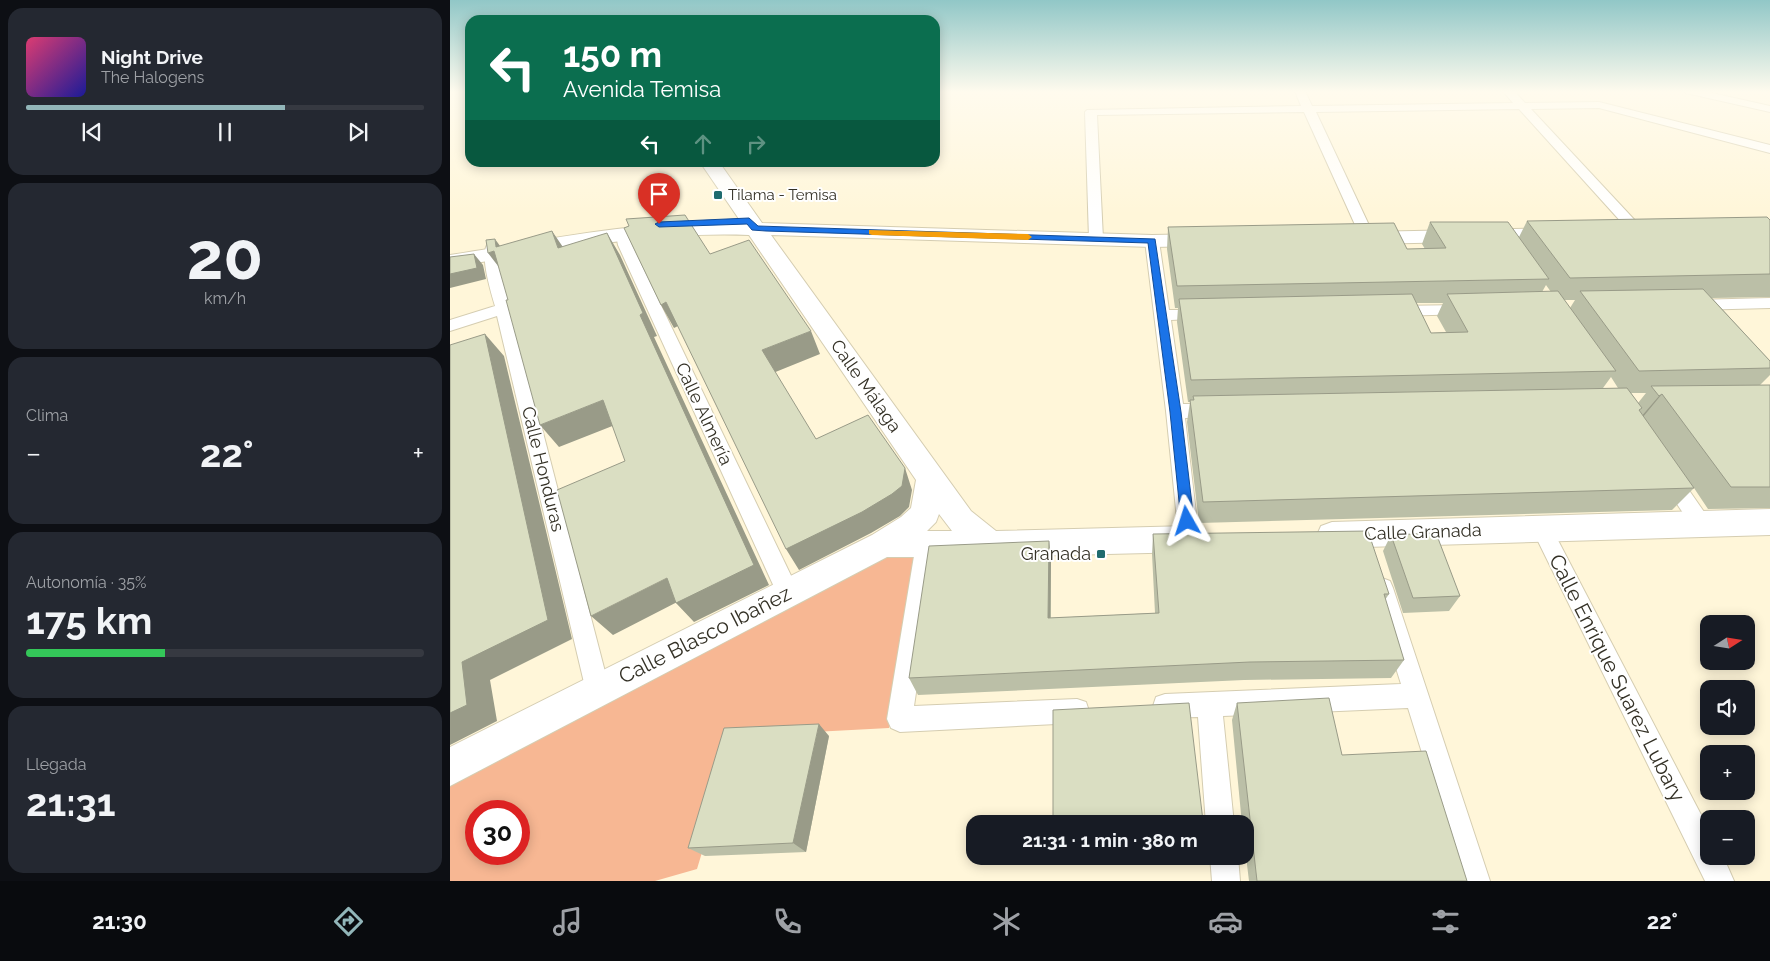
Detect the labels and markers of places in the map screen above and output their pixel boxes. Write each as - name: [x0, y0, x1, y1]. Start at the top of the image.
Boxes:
- pin: [638, 173, 680, 224]
- place label: Tilama - Temisa: [728, 186, 837, 204]
- marker: Tilama - Temisa: [712, 189, 724, 201]
- place label: Granada: [1021, 543, 1091, 564]
- marker: Granada: [1095, 548, 1107, 560]

